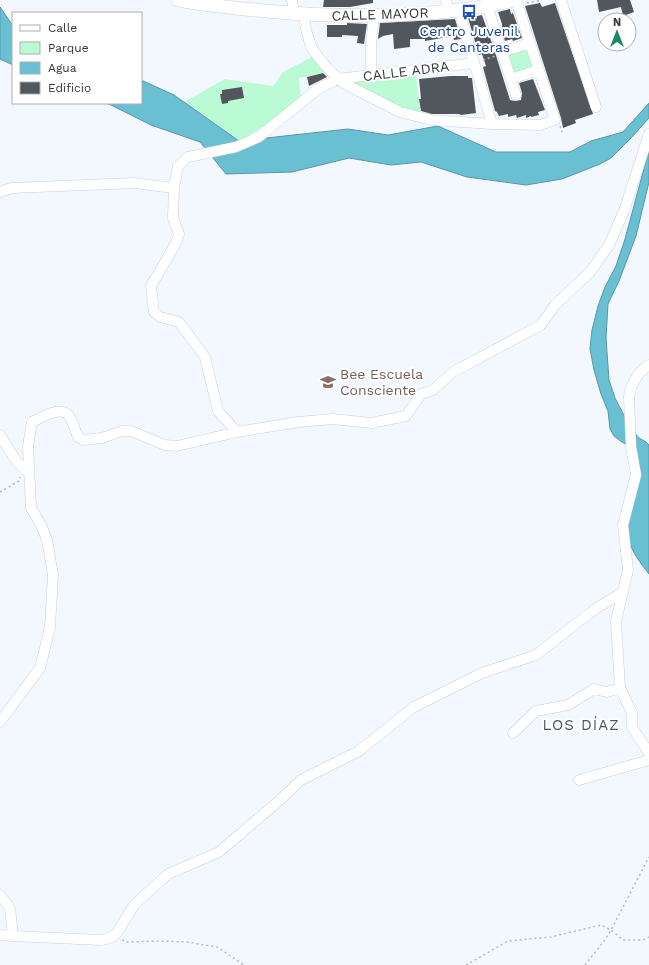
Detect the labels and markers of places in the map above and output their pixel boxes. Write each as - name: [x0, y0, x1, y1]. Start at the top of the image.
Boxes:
- bus stop icon: Centro Juvenil de Canteras: [460, 3, 478, 21]
- place label: Centro Juvenil de Canteras: [420, 23, 519, 55]
- place label: Bee Escuela Consciente: [340, 366, 423, 398]
- school or university icon: Bee Escuela Consciente: [319, 373, 337, 391]

